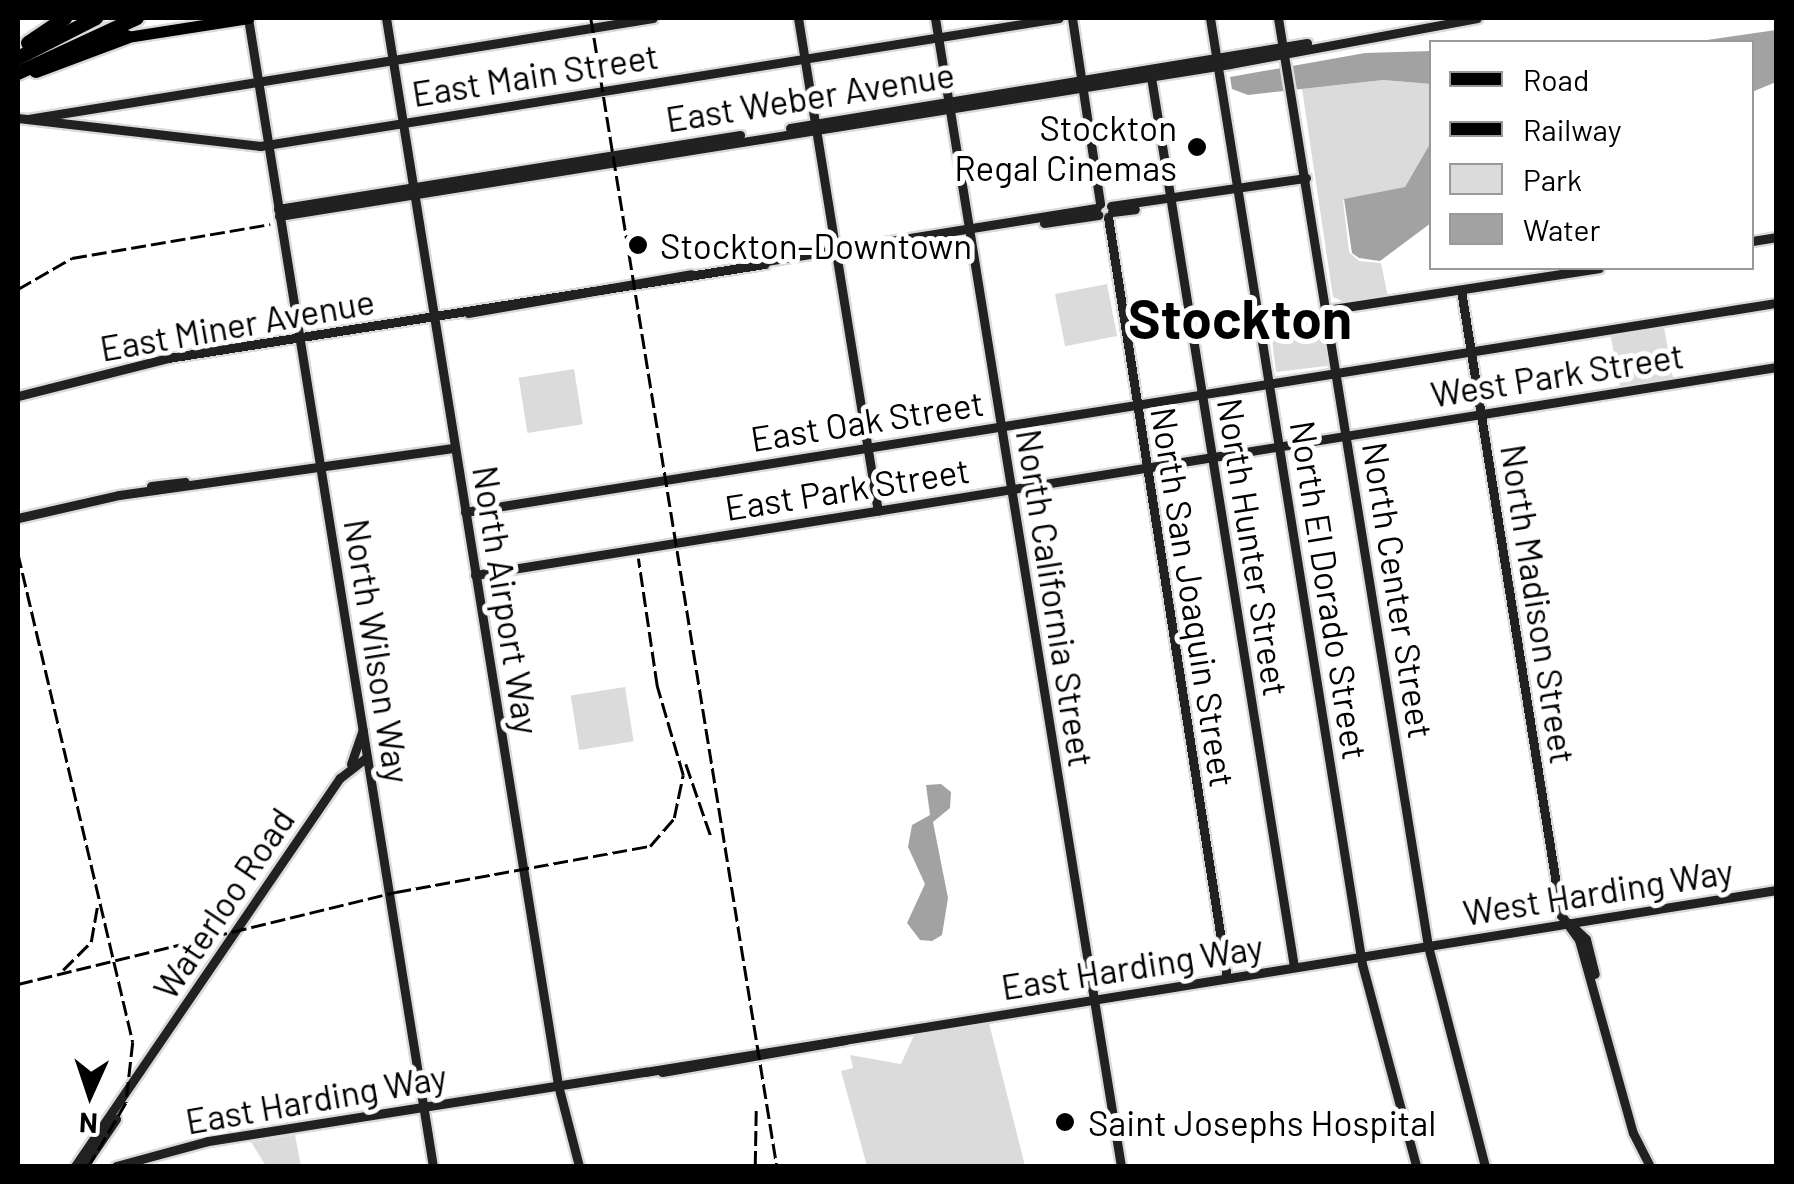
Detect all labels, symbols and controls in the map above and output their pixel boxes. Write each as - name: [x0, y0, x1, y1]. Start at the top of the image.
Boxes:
- street label: East Main Street: [409, 34, 661, 114]
- legend: [1429, 40, 1754, 270]
- street label: East Weber Avenue: [663, 52, 957, 140]
- text: Road: [1523, 61, 1589, 97]
- place label: Stockton Regal Cinemas: [954, 106, 1177, 188]
- text: Railway: [1523, 111, 1622, 147]
- marker: Stockton Regal Cinemas: [1186, 136, 1208, 158]
- text: Park: [1523, 161, 1582, 197]
- text: Water: [1523, 211, 1601, 247]
- place label: Stockton–Downtown: [660, 224, 972, 266]
- marker: Stockton–Downtown: [625, 232, 651, 258]
- street label: East Miner Avenue: [97, 279, 377, 369]
- district label: Stockton: [1128, 285, 1352, 351]
- street label: West Park Street: [1428, 333, 1686, 415]
- street label: East Oak Street: [748, 381, 986, 459]
- street label: North Hunter Street: [1210, 395, 1298, 699]
- street label: North San Joaquin Street: [1143, 404, 1245, 790]
- street label: North El Dorado Street: [1282, 417, 1378, 763]
- street label: North California Street: [1009, 426, 1103, 770]
- street label: North Center Street: [1355, 439, 1443, 741]
- street label: North Madison Street: [1493, 441, 1585, 767]
- street label: East Park Street: [722, 448, 972, 528]
- street label: North Airport Way: [465, 463, 549, 737]
- street label: North Wilson Way: [336, 516, 420, 786]
- street label: Waterloo Road: [144, 800, 302, 1006]
- street label: West Harding Way: [1460, 849, 1736, 933]
- street label: East Harding Way: [998, 925, 1266, 1007]
- north arrow: [40, 1044, 140, 1144]
- street label: East Harding Way: [182, 1054, 450, 1142]
- place label: Saint Josephs Hospital: [1088, 1101, 1436, 1143]
- text: N: [78, 1106, 99, 1141]
- marker: Saint Josephs Hospital: [1052, 1109, 1078, 1135]

